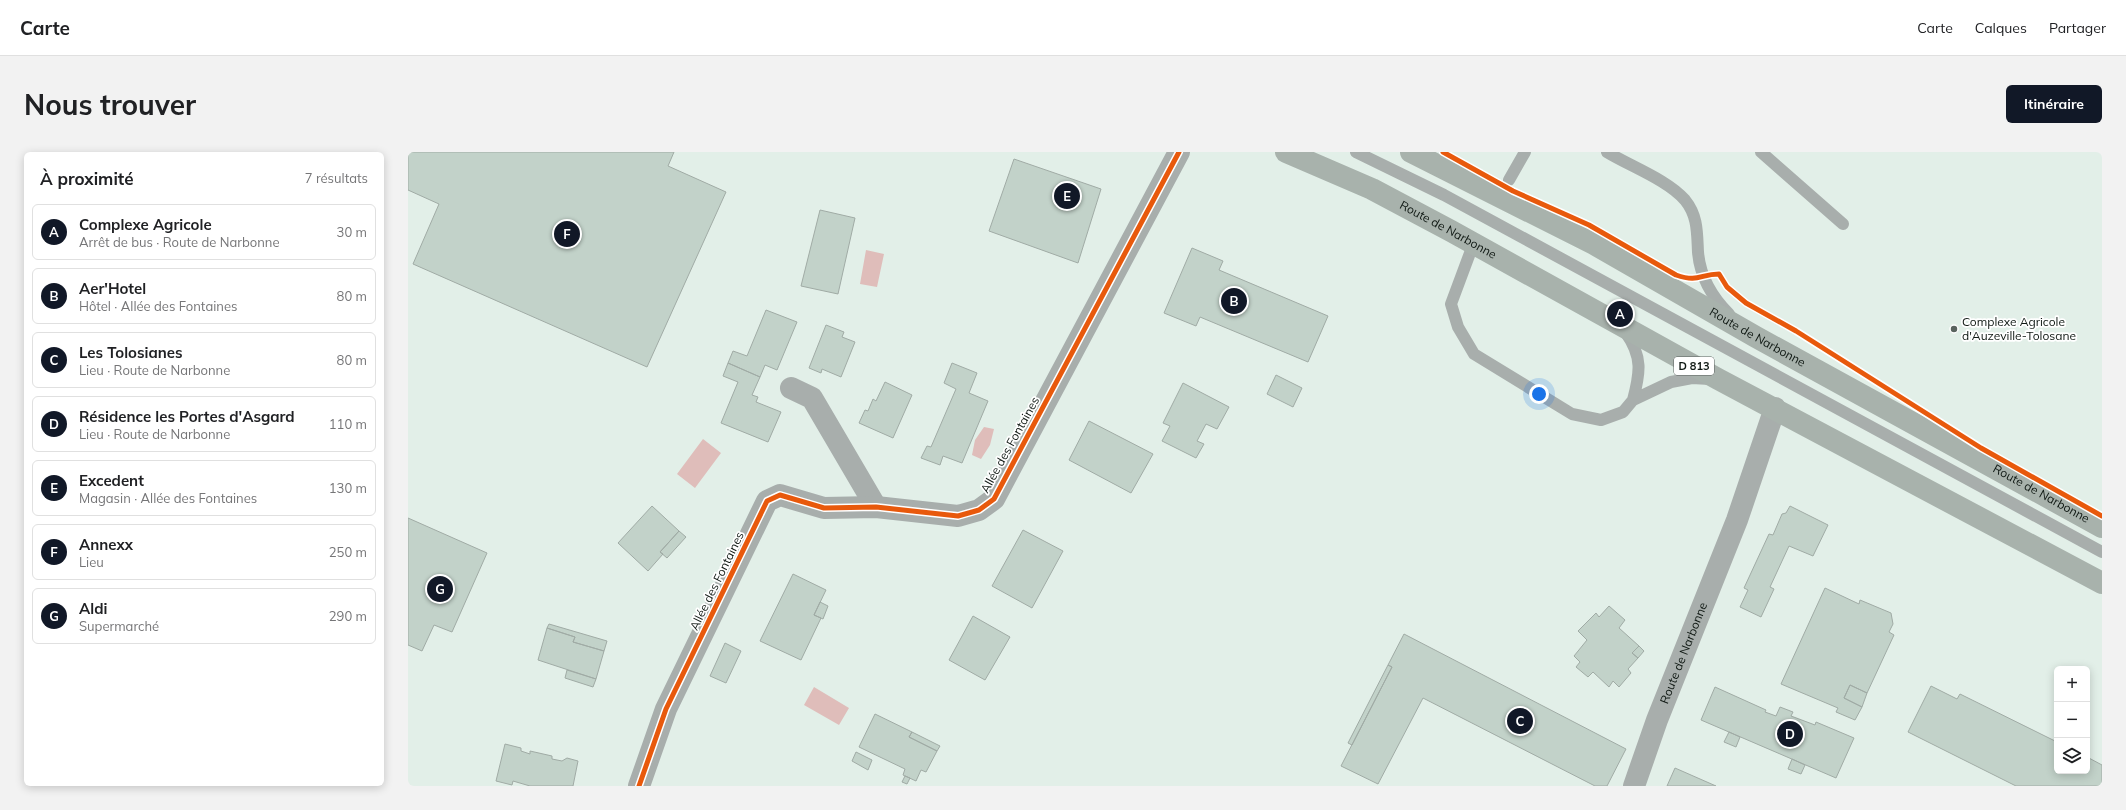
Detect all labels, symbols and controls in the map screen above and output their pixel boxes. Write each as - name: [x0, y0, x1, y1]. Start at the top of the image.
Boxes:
- text: Carte: [20, 16, 70, 40]
- text: Carte: [1917, 19, 1953, 37]
- text: Calques: [1975, 19, 2027, 37]
- text: Partager: [2049, 19, 2106, 37]
- button: Itinéraire: [2006, 85, 2102, 123]
- text: Nous trouver: [24, 87, 196, 122]
- text: À proximité: [40, 168, 134, 189]
- text: 7 résultats: [305, 170, 368, 186]
- pin: E: [1054, 181, 1080, 211]
- street label: Route de Narbonne: [1397, 197, 1499, 262]
- text: Complexe Agricole: [79, 215, 212, 234]
- pin: F: [554, 219, 580, 249]
- text: A: [49, 224, 59, 240]
- text: 30 m: [337, 224, 367, 240]
- text: Arrêt de bus · Route de Narbonne: [79, 234, 279, 250]
- text: Aer'Hotel: [79, 279, 146, 298]
- pin: B: [1221, 286, 1247, 316]
- text: B: [50, 288, 58, 304]
- text: 80 m: [337, 288, 367, 304]
- text: Hôtel · Allée des Fontaines: [79, 298, 237, 314]
- pin: A: [1607, 299, 1633, 329]
- street label: Route de Narbonne: [1707, 304, 1808, 370]
- place label: Complexe Agricole d'Auzeville-Tolosane: [1962, 314, 2076, 343]
- marker: Complexe Agricole d'Auzeville-Tolosane: [1949, 324, 1959, 334]
- text: Les Tolosianes: [79, 343, 182, 362]
- text: C: [50, 352, 58, 368]
- text: 80 m: [337, 352, 367, 368]
- road number: D 813: [1674, 357, 1714, 375]
- text: Lieu · Route de Narbonne: [79, 362, 230, 378]
- your location: [1529, 384, 1549, 404]
- street label: Allée des Fontaines: [977, 394, 1042, 495]
- text: Résidence les Portes d'Asgard: [79, 407, 295, 426]
- text: D: [49, 416, 59, 432]
- text: 110 m: [329, 416, 367, 432]
- text: Lieu · Route de Narbonne: [79, 426, 230, 442]
- street label: Route de Narbonne: [1991, 461, 2092, 526]
- text: Excedent: [79, 471, 144, 490]
- text: E: [50, 480, 58, 496]
- text: 130 m: [329, 480, 367, 496]
- text: Magasin · Allée des Fontaines: [79, 490, 257, 506]
- street label: Allée des Fontaines: [686, 529, 747, 632]
- text: Annexx: [79, 535, 133, 554]
- text: F: [50, 544, 58, 560]
- text: 250 m: [329, 544, 367, 560]
- text: Lieu: [79, 554, 104, 570]
- pin: G: [427, 574, 453, 604]
- text: Aldi: [79, 599, 107, 618]
- street label: Route de Narbonne: [1656, 600, 1710, 706]
- text: G: [49, 608, 59, 624]
- text: 290 m: [329, 608, 367, 624]
- text: Supermarché: [79, 618, 159, 634]
- map controls: [2054, 666, 2090, 774]
- button: +: [2054, 666, 2090, 702]
- button: −: [2054, 702, 2090, 738]
- pin: C: [1507, 706, 1533, 736]
- pin: D: [1777, 719, 1803, 749]
- button: layers: [2054, 738, 2090, 774]

